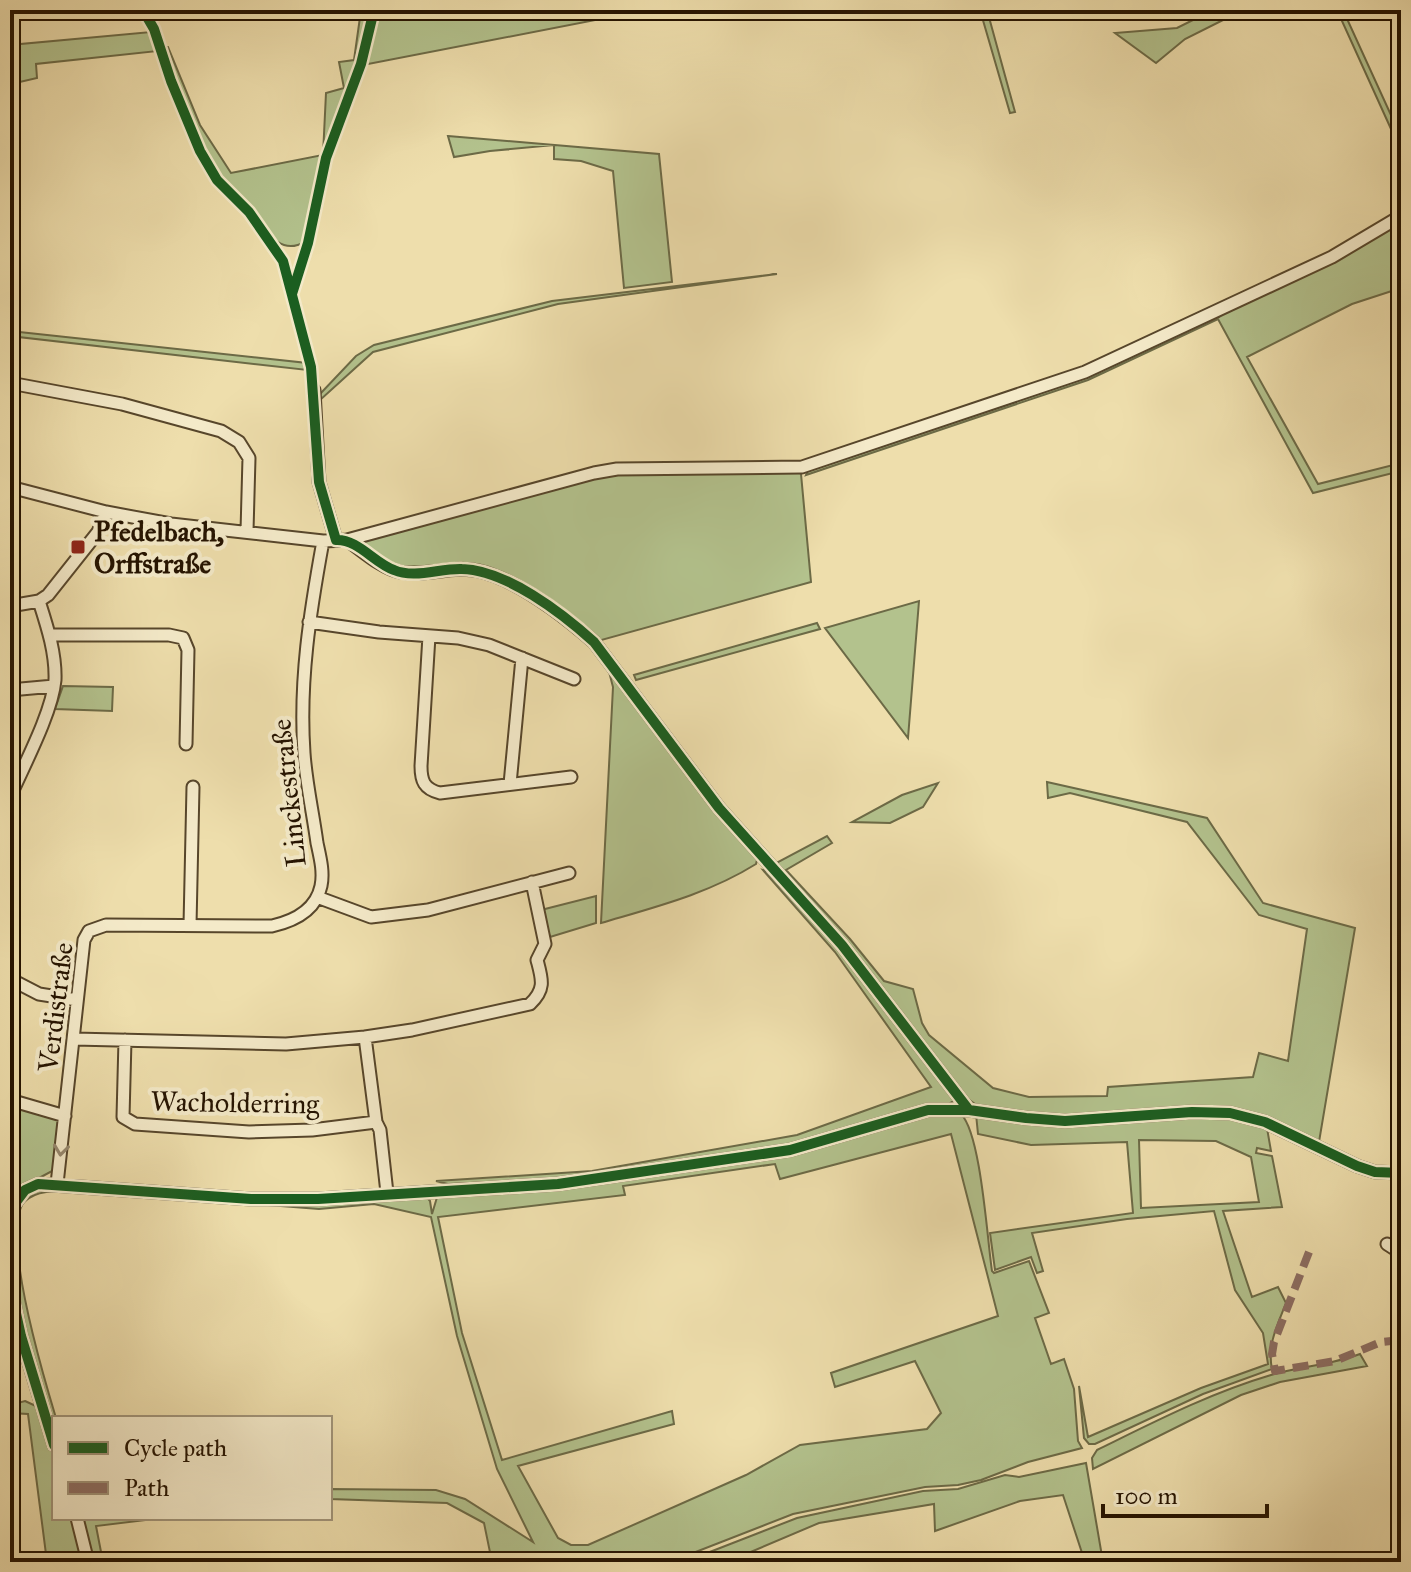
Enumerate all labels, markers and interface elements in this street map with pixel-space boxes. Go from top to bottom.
place label: Pfedelbach, Orffstraße [94,514,224,581]
marker: Pfedelbach, Orffstraße [69,538,87,556]
street label: Linckestraße [263,717,314,869]
street label: Verdistraße [30,940,81,1075]
street label: Wacholderring [150,1084,321,1121]
one-way arrow [52,1144,69,1157]
legend [52,1416,332,1520]
text: Cycle path [124,1433,227,1463]
scale bar [1103,1468,1267,1518]
text: Path [124,1473,169,1503]
text: 100 m [1115,1481,1178,1511]

